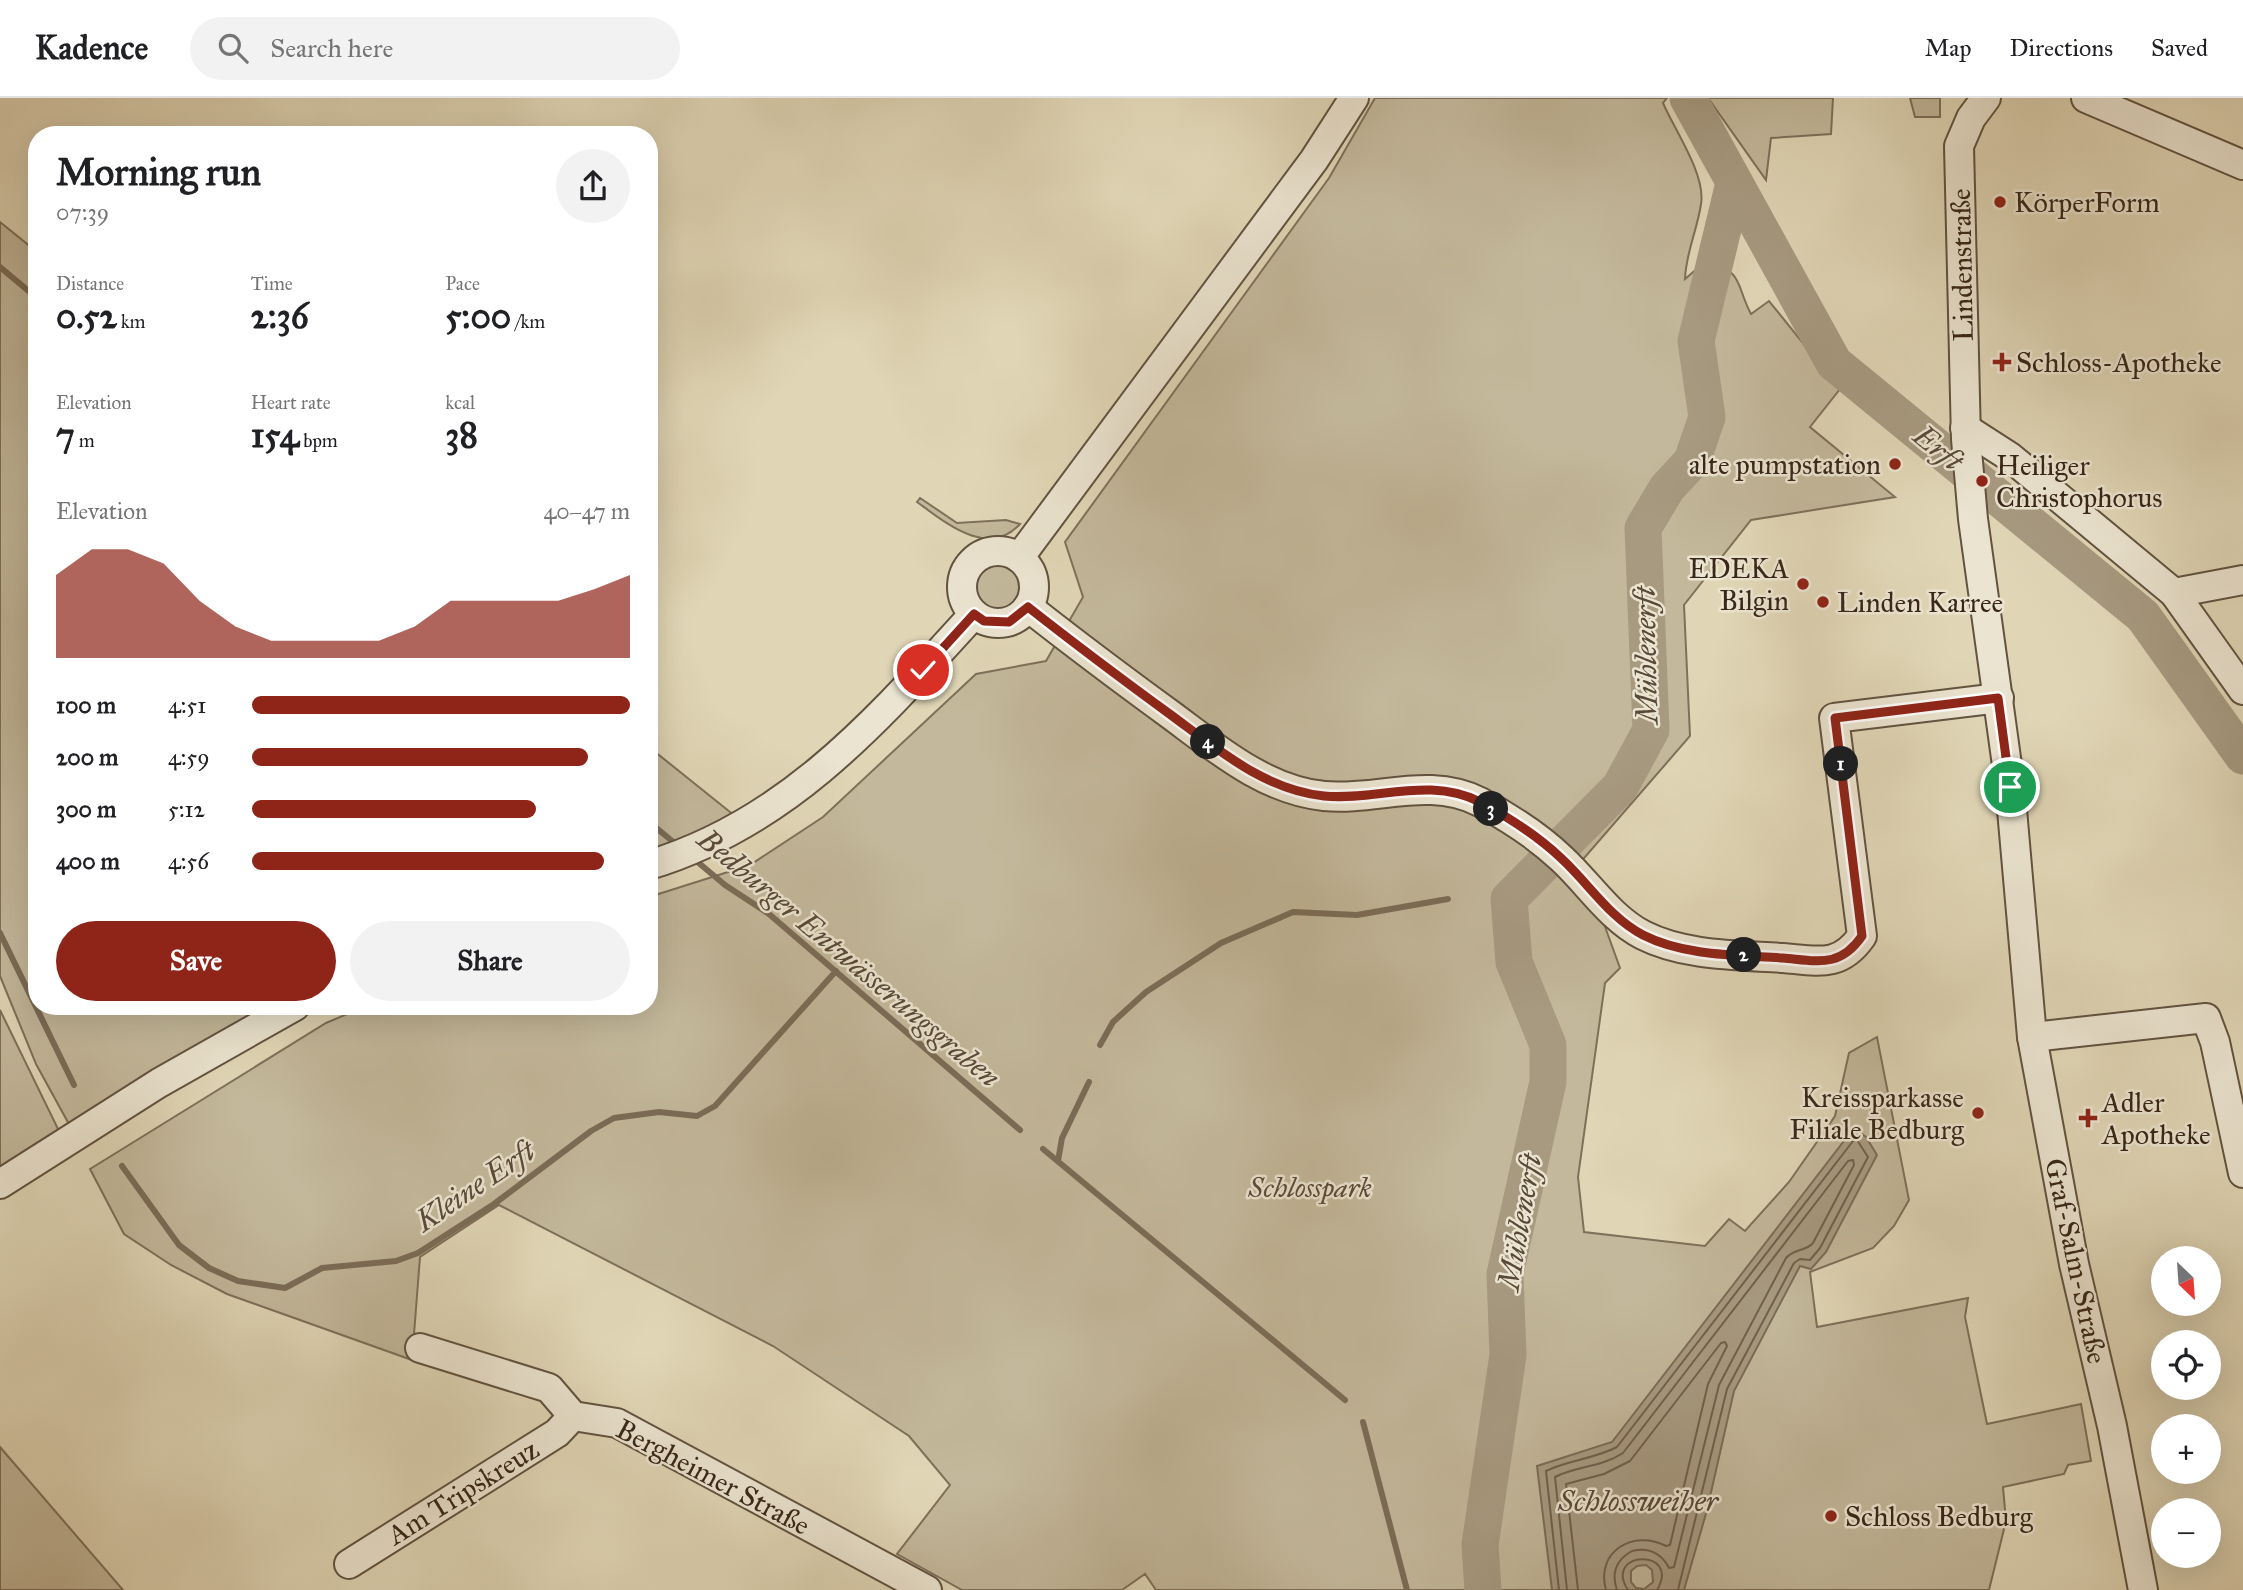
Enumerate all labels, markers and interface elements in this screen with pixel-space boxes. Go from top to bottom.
search box [190,17,680,80]
text: Kadence [35,28,148,68]
icon: search [214,29,252,67]
text: Search here [270,32,393,64]
text: Map [1925,33,1972,63]
text: Directions [2010,33,2113,63]
text: Saved [2151,33,2208,63]
text: Morning run [56,149,261,195]
button: share [556,149,630,223]
place label: KörperForm [2014,185,2160,220]
street label: Lindenstraße [1943,188,1981,342]
marker: KörperForm [1992,194,2008,210]
text: 07:39 [56,198,109,226]
text: Distance [56,272,124,295]
text: Time [251,272,293,295]
text: Pace [445,272,480,295]
text: 0.52 [56,295,117,338]
text: 2:36 [251,295,309,338]
text: 5:00 [445,295,511,338]
text: km [117,310,146,333]
text: /km [511,310,545,333]
place label: Schloss-Apotheke [2016,345,2222,380]
marker: Schloss-Apotheke [1994,354,2010,370]
text: Elevation [56,391,131,414]
text: Heart rate [251,391,331,414]
text: kcal [445,391,475,414]
text: 7 [56,414,75,457]
text: 154 [251,414,299,457]
text: 38 [445,414,478,457]
water label: Erft [1905,417,1971,480]
text: m [75,429,95,452]
text: bpm [299,429,338,452]
place label: alte pumpstation [1689,447,1881,482]
place label: Heiliger Christophorus [1996,448,2163,515]
marker: alte pumpstation [1887,456,1903,472]
marker: Heiliger Christophorus [1974,473,1990,489]
text: Elevation [56,497,147,525]
text: 40–47 m [543,497,630,525]
place label: EDEKA Bilgin [1688,551,1789,618]
marker: EDEKA Bilgin [1795,576,1811,592]
water label: Mühlenerft [1627,585,1665,727]
place label: Linden Karree [1837,585,2003,620]
marker: Linden Karree [1815,594,1831,610]
pin [893,640,953,700]
icon: check [904,651,942,689]
text: 100 m [56,691,116,719]
text: 4:51 [168,691,206,719]
pin: 4 [1190,724,1226,760]
text: 4 [1202,730,1213,753]
text: 200 m [56,743,118,771]
text: 4:59 [168,743,210,771]
pin: 1 [1824,746,1858,782]
text: 1 [1837,752,1844,775]
pin [1980,757,2040,817]
icon: arrive [1991,768,2029,806]
pin: 3 [1474,792,1508,826]
text: 300 m [56,795,116,823]
text: 5:12 [168,795,205,823]
text: 3 [1487,797,1494,820]
water label: Bedburger Entwässerungsgraben [689,820,1008,1095]
text: 400 m [56,847,120,875]
text: 4:56 [168,847,209,875]
button: Save [56,921,336,1001]
button: Share [350,921,630,1001]
pin: 2 [1726,938,1762,972]
text: 2 [1739,943,1748,966]
place label: Kreissparkasse Filiale Bedburg [1790,1080,1965,1147]
place label: Adler Apotheke [2101,1085,2211,1152]
marker: Kreissparkasse Filiale Bedburg [1970,1105,1986,1121]
marker: Adler Apotheke [2080,1110,2096,1126]
water label: Kleine Erft [407,1132,543,1240]
water label: Mühlenerft [1490,1150,1550,1295]
street label: Graf-Salm-Straße [2037,1155,2115,1367]
park label: Schlosspark [1247,1170,1372,1205]
north arrow [2151,1246,2221,1316]
map controls [2151,1246,2221,1568]
button: locate [2151,1330,2221,1400]
street label: Bergheimer Straße [610,1411,816,1543]
button: + [2151,1414,2221,1484]
street label: Am Tripskreuz [380,1432,545,1553]
water label: Schlossweiher [1557,1483,1720,1519]
button: − [2151,1498,2221,1568]
place label: Schloss Bedburg [1845,1499,2034,1534]
marker: Schloss Bedburg [1823,1508,1839,1524]

